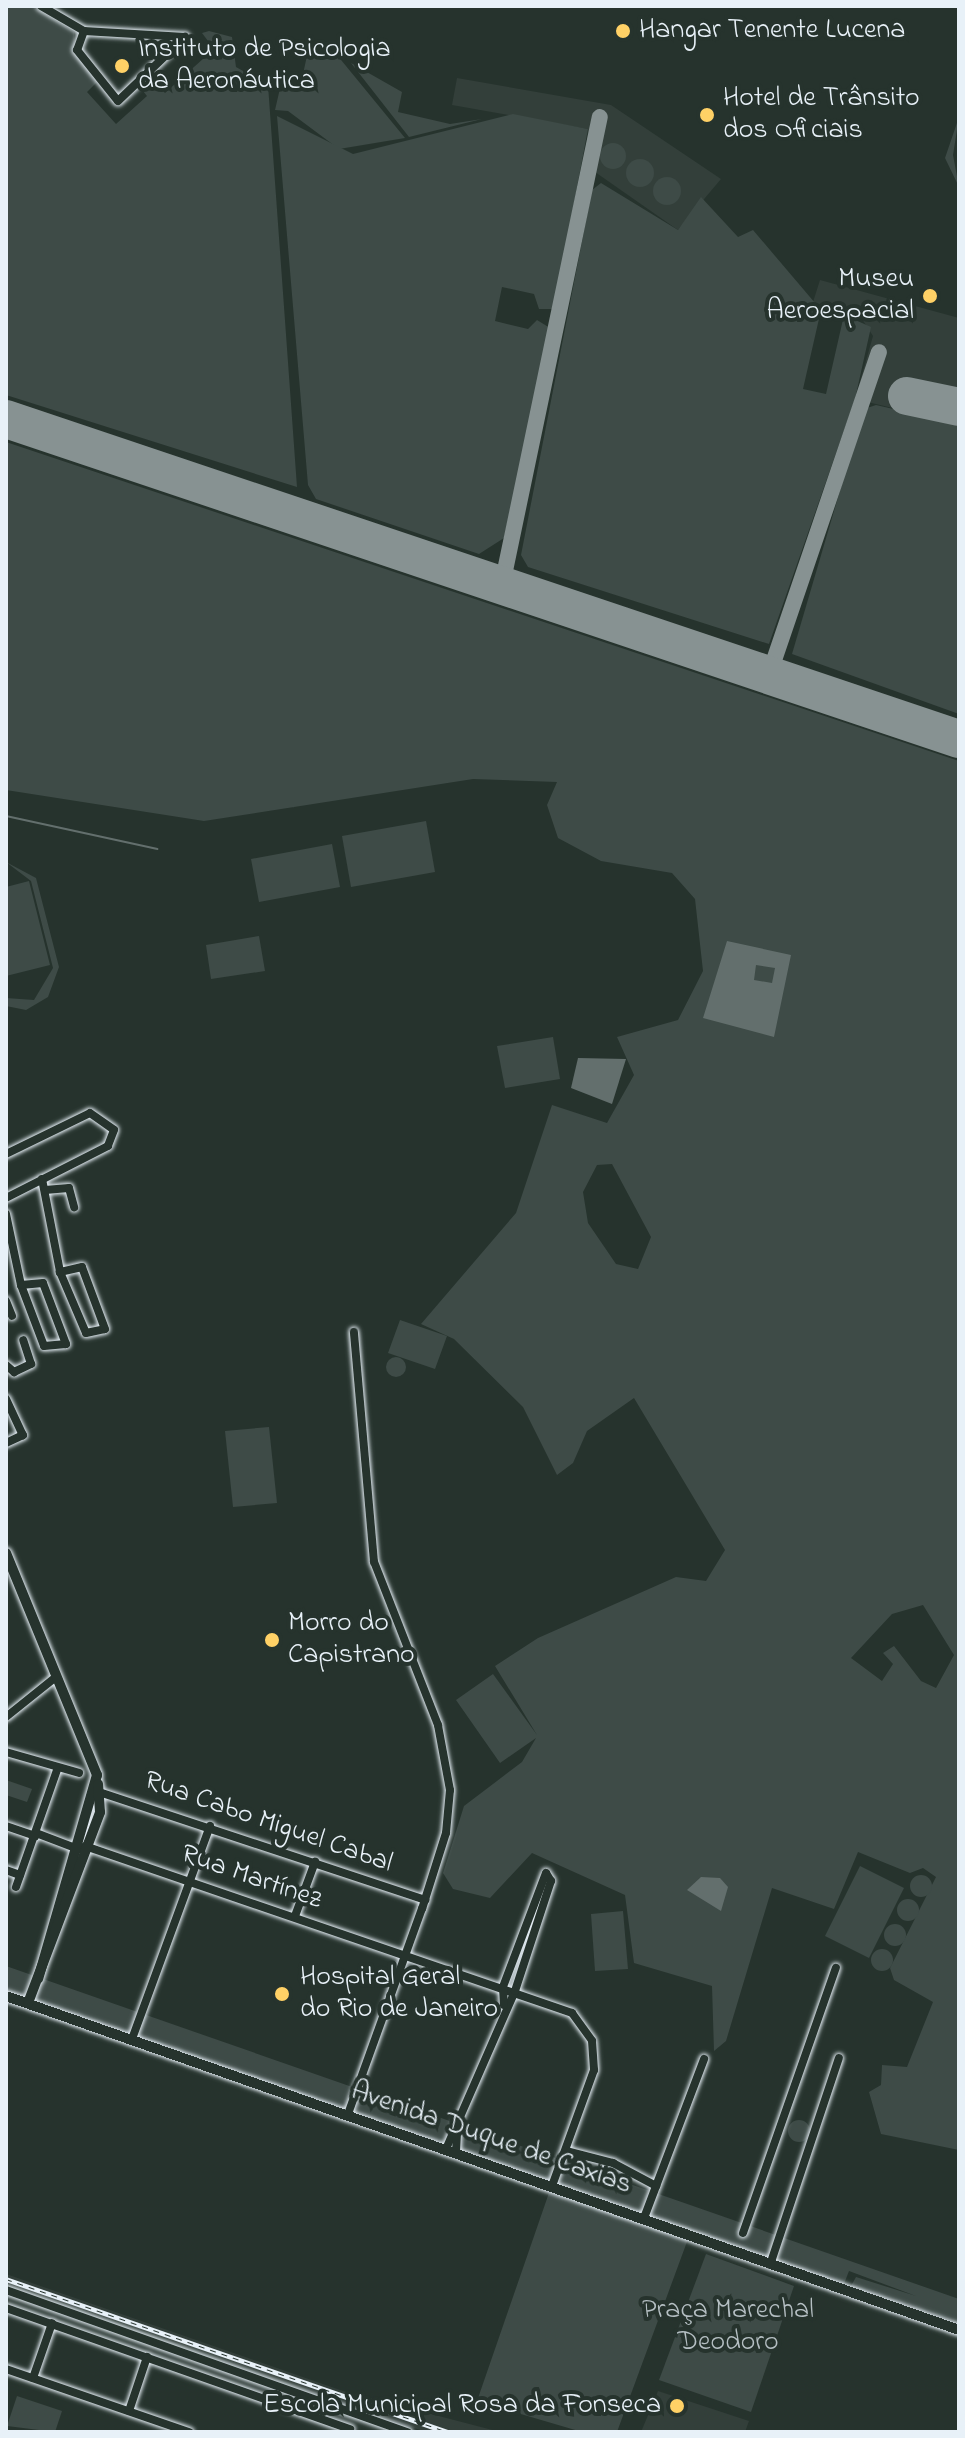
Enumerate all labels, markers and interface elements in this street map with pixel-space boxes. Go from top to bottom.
place label: Hangar Tenente Lucena [639,14,905,48]
marker: Hangar Tenente Lucena [614,22,632,40]
place label: Instituto de Psicologia da Aeronáutica [138,33,391,99]
marker: Instituto de Psicologia da Aeronáutica [113,57,131,75]
place label: Hotel de Trânsito dos Oficiais [723,82,920,148]
marker: Hotel de Trânsito dos Oficiais [698,106,716,124]
place label: Museu Aeroespacial [767,263,914,329]
marker: Museu Aeroespacial [921,287,939,305]
place label: Morro do Capistrano [288,1607,415,1673]
marker: Morro do Capistrano [263,1631,281,1649]
street label: Rua Cabo Miguel Cabal [139,1765,397,1881]
street label: Rua Martínez [176,1838,326,1918]
place label: Hospital Geral do Rio de Janeiro [300,1961,498,2027]
marker: Hospital Geral do Rio de Janeiro [271,1983,293,2005]
street label: Avenida Duque de Caxias [346,2075,636,2203]
park label: Praça Marechal Deodoro [642,2294,814,2360]
place label: Escola Municipal Rosa da Fonseca [263,2389,661,2423]
marker: Escola Municipal Rosa da Fonseca [668,2397,686,2415]

